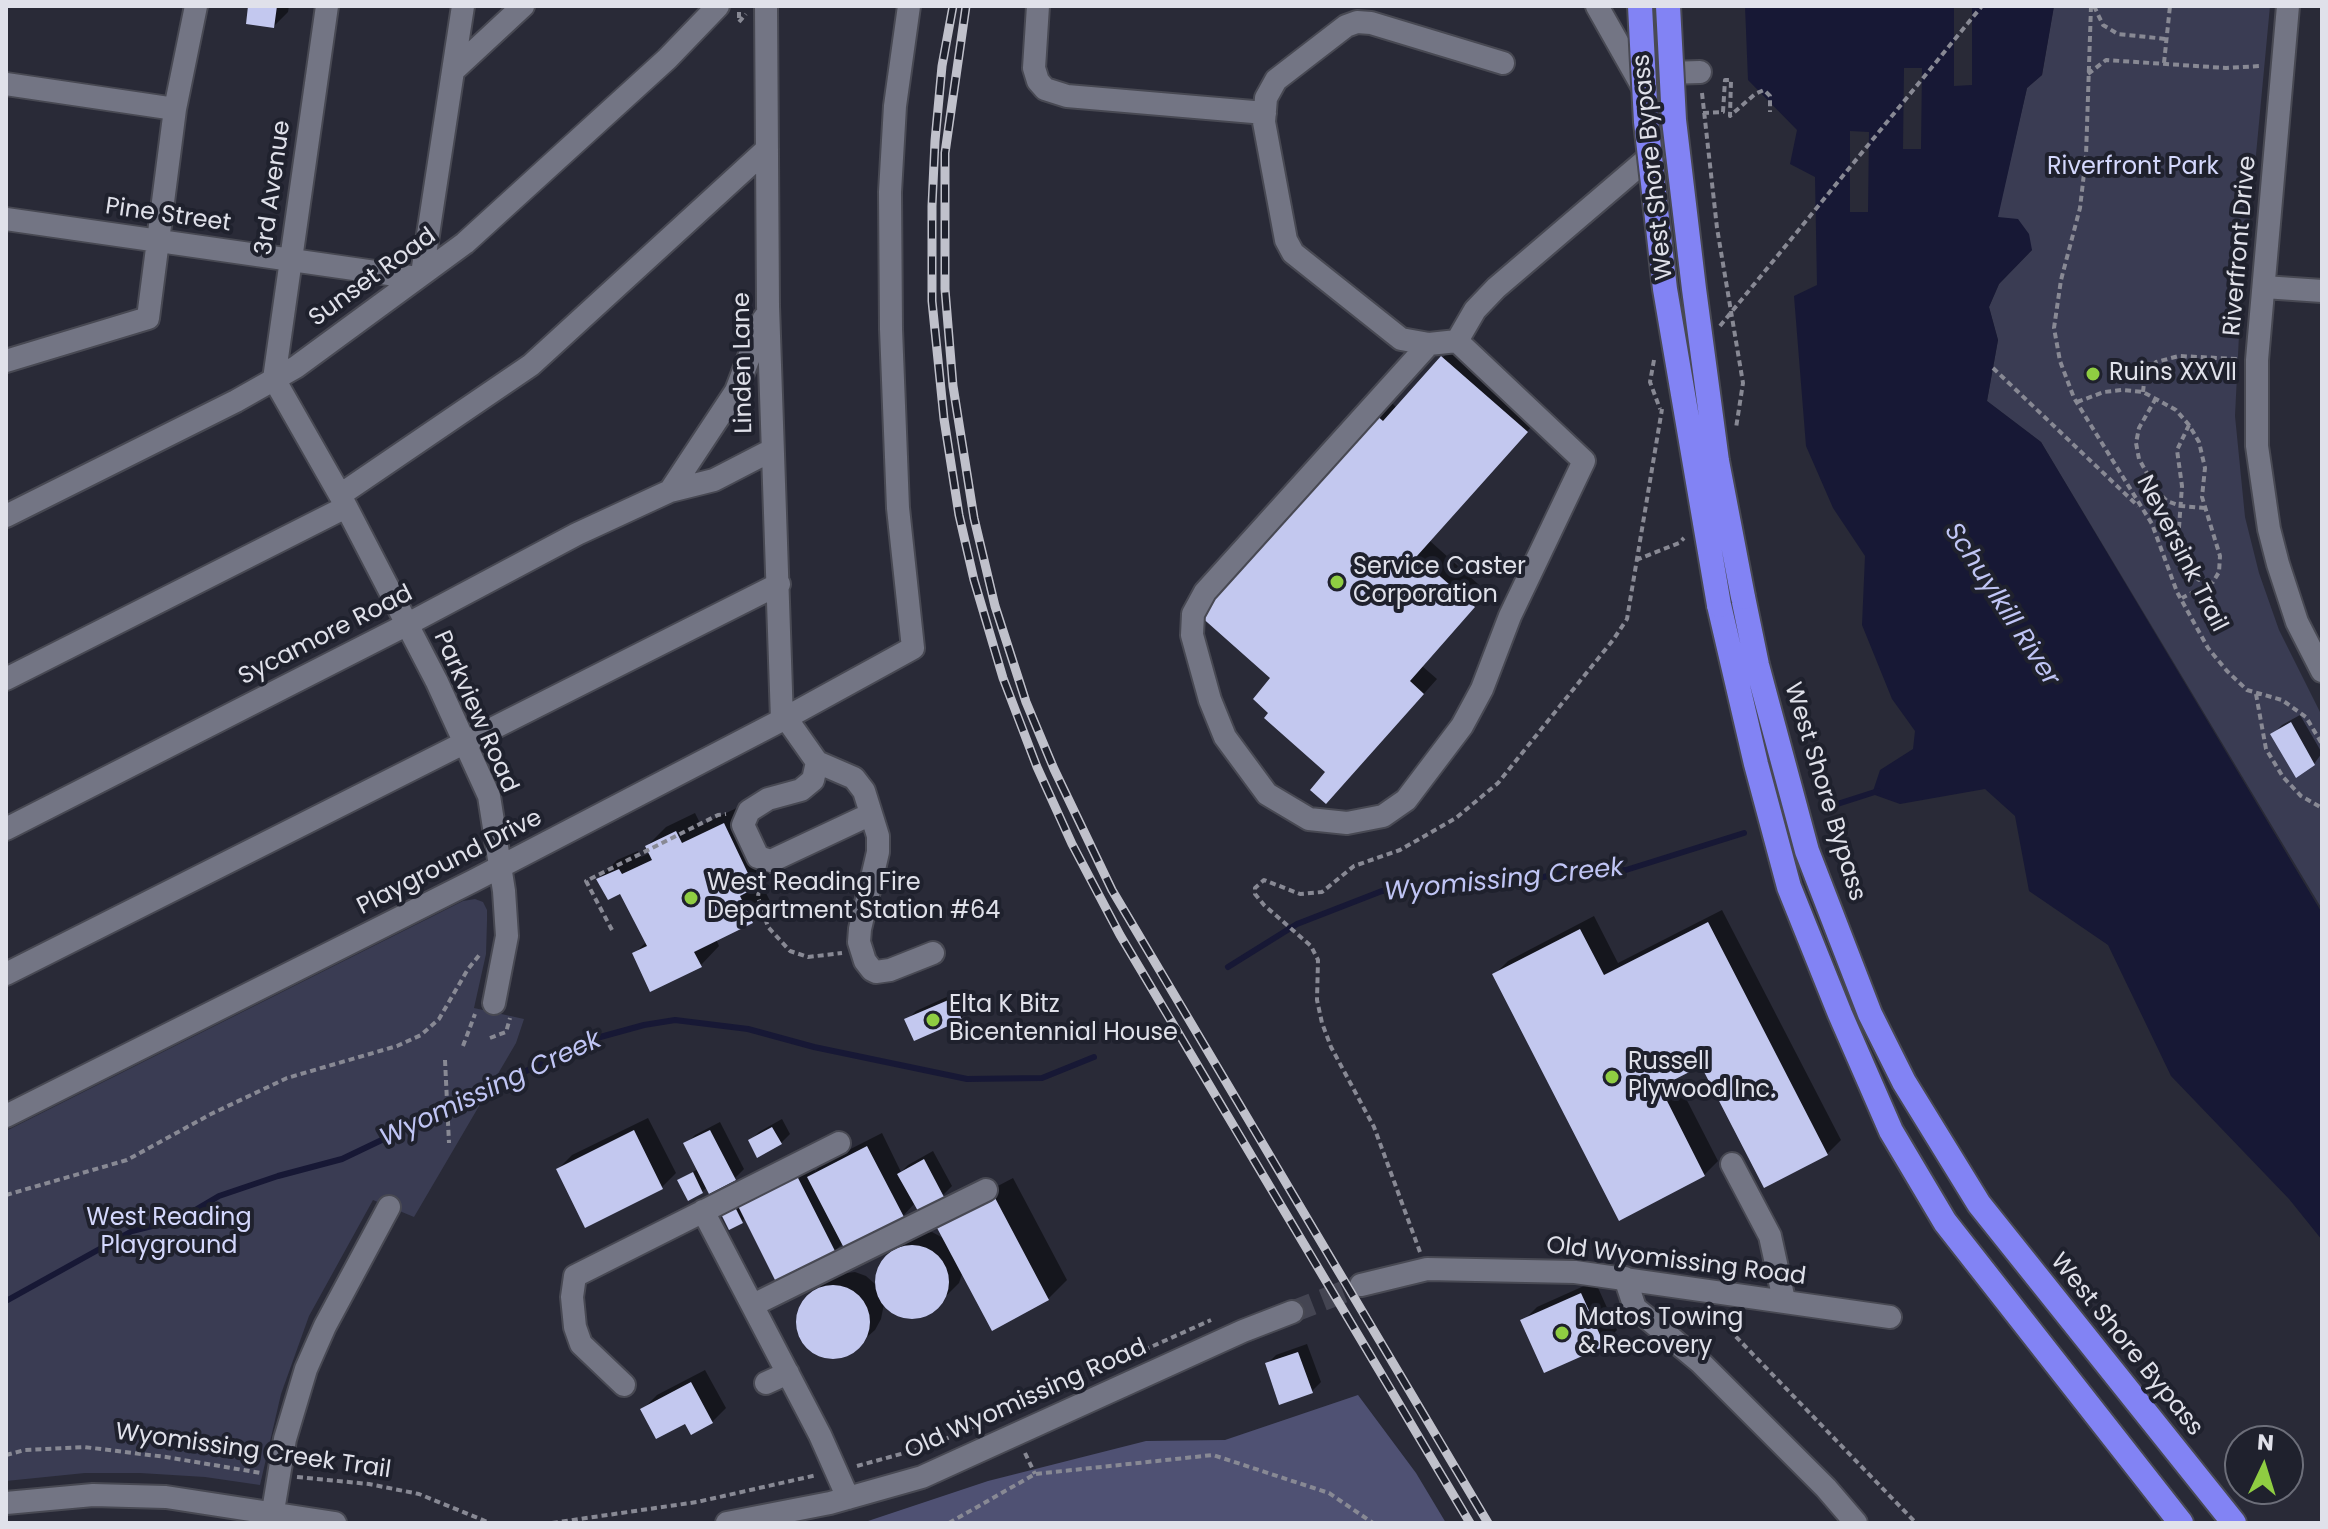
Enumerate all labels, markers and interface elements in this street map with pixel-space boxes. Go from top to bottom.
street label: West Shore Bypass [1628,53,1680,281]
street label: 3rd Avenue [250,119,298,257]
park label: Riverfront Park [2047,154,2219,182]
street label: Riverfront Drive [2219,155,2263,337]
street label: Pine Street [103,193,233,239]
street label: Sunset Road [304,222,442,334]
street label: Linden Lane [728,292,760,434]
place label: Ruins XXVII [2109,360,2237,388]
marker: Ruins XXVII [2084,365,2102,383]
street label: Neversink Trail [2129,471,2233,637]
water label: Schuylkill River [1937,518,2065,692]
place label: Service Caster Corporation [1353,554,1526,610]
marker: Service Caster Corporation [1328,573,1346,591]
street label: Sycamore Road [234,580,418,692]
street label: Parkview Road [426,627,524,797]
street label: West Shore Bypass [1777,679,1871,905]
street label: Playground Drive [353,804,547,922]
water label: Wyomissing Creek [1383,853,1625,909]
place label: West Reading Fire Department Station #64 [707,870,1000,926]
marker: West Reading Fire Department Station #64 [682,889,700,907]
place label: Elta K Bitz Bicentennial House [949,992,1178,1048]
marker: Elta K Bitz Bicentennial House [924,1011,942,1029]
water label: Wyomissing Creek [375,1025,607,1155]
place label: Russell Plywood Inc. [1628,1049,1775,1105]
marker: Russell Plywood Inc. [1603,1068,1621,1086]
park label: West Reading Playground [86,1205,252,1261]
street label: Old Wyomissing Road [1544,1232,1808,1292]
street label: West Shore Bypass [2043,1248,2209,1442]
place label: Matos Towing & Recovery [1578,1305,1743,1361]
marker: Matos Towing & Recovery [1553,1324,1571,1342]
street label: Old Wyomissing Road [901,1334,1151,1466]
street label: Wyomissing Creek Trail [113,1418,393,1486]
north arrow [2224,1425,2304,1505]
text: N [2256,1427,2275,1459]

